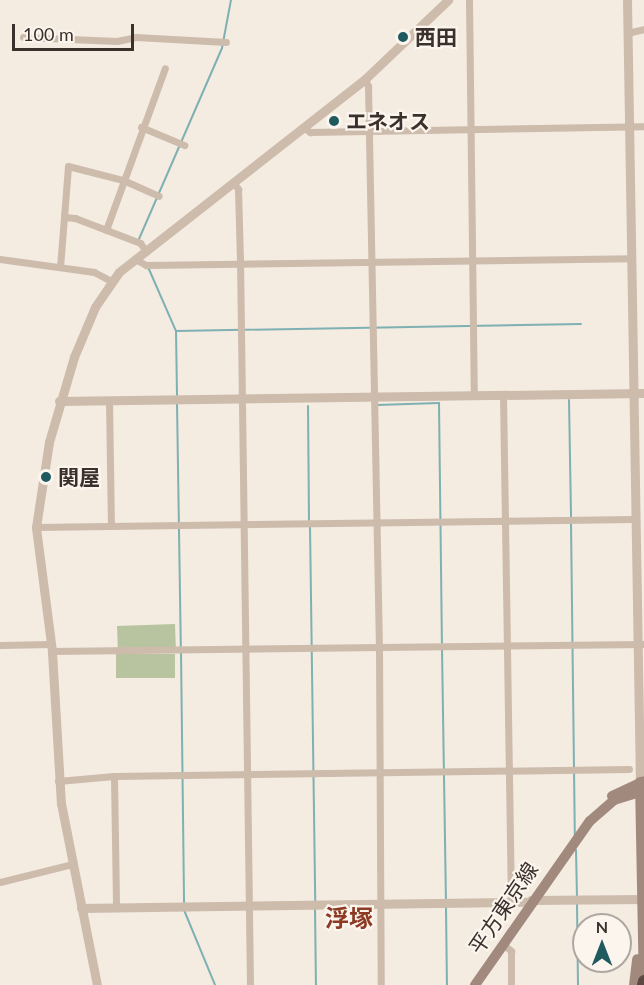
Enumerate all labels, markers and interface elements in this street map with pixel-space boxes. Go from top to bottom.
scale bar [15,12,136,50]
text: 100 m [23,23,74,45]
place label: 西田 [415,24,457,50]
marker: 西田 [396,30,410,44]
place label: エネオス [346,108,430,134]
marker: エネオス [327,114,341,128]
place label: 関屋 [58,464,100,490]
marker: 関屋 [39,470,53,484]
street label: 平方東京線 [463,857,543,959]
district label: 浮塚 [325,904,373,932]
north arrow [572,913,632,973]
text: N [596,917,608,936]

